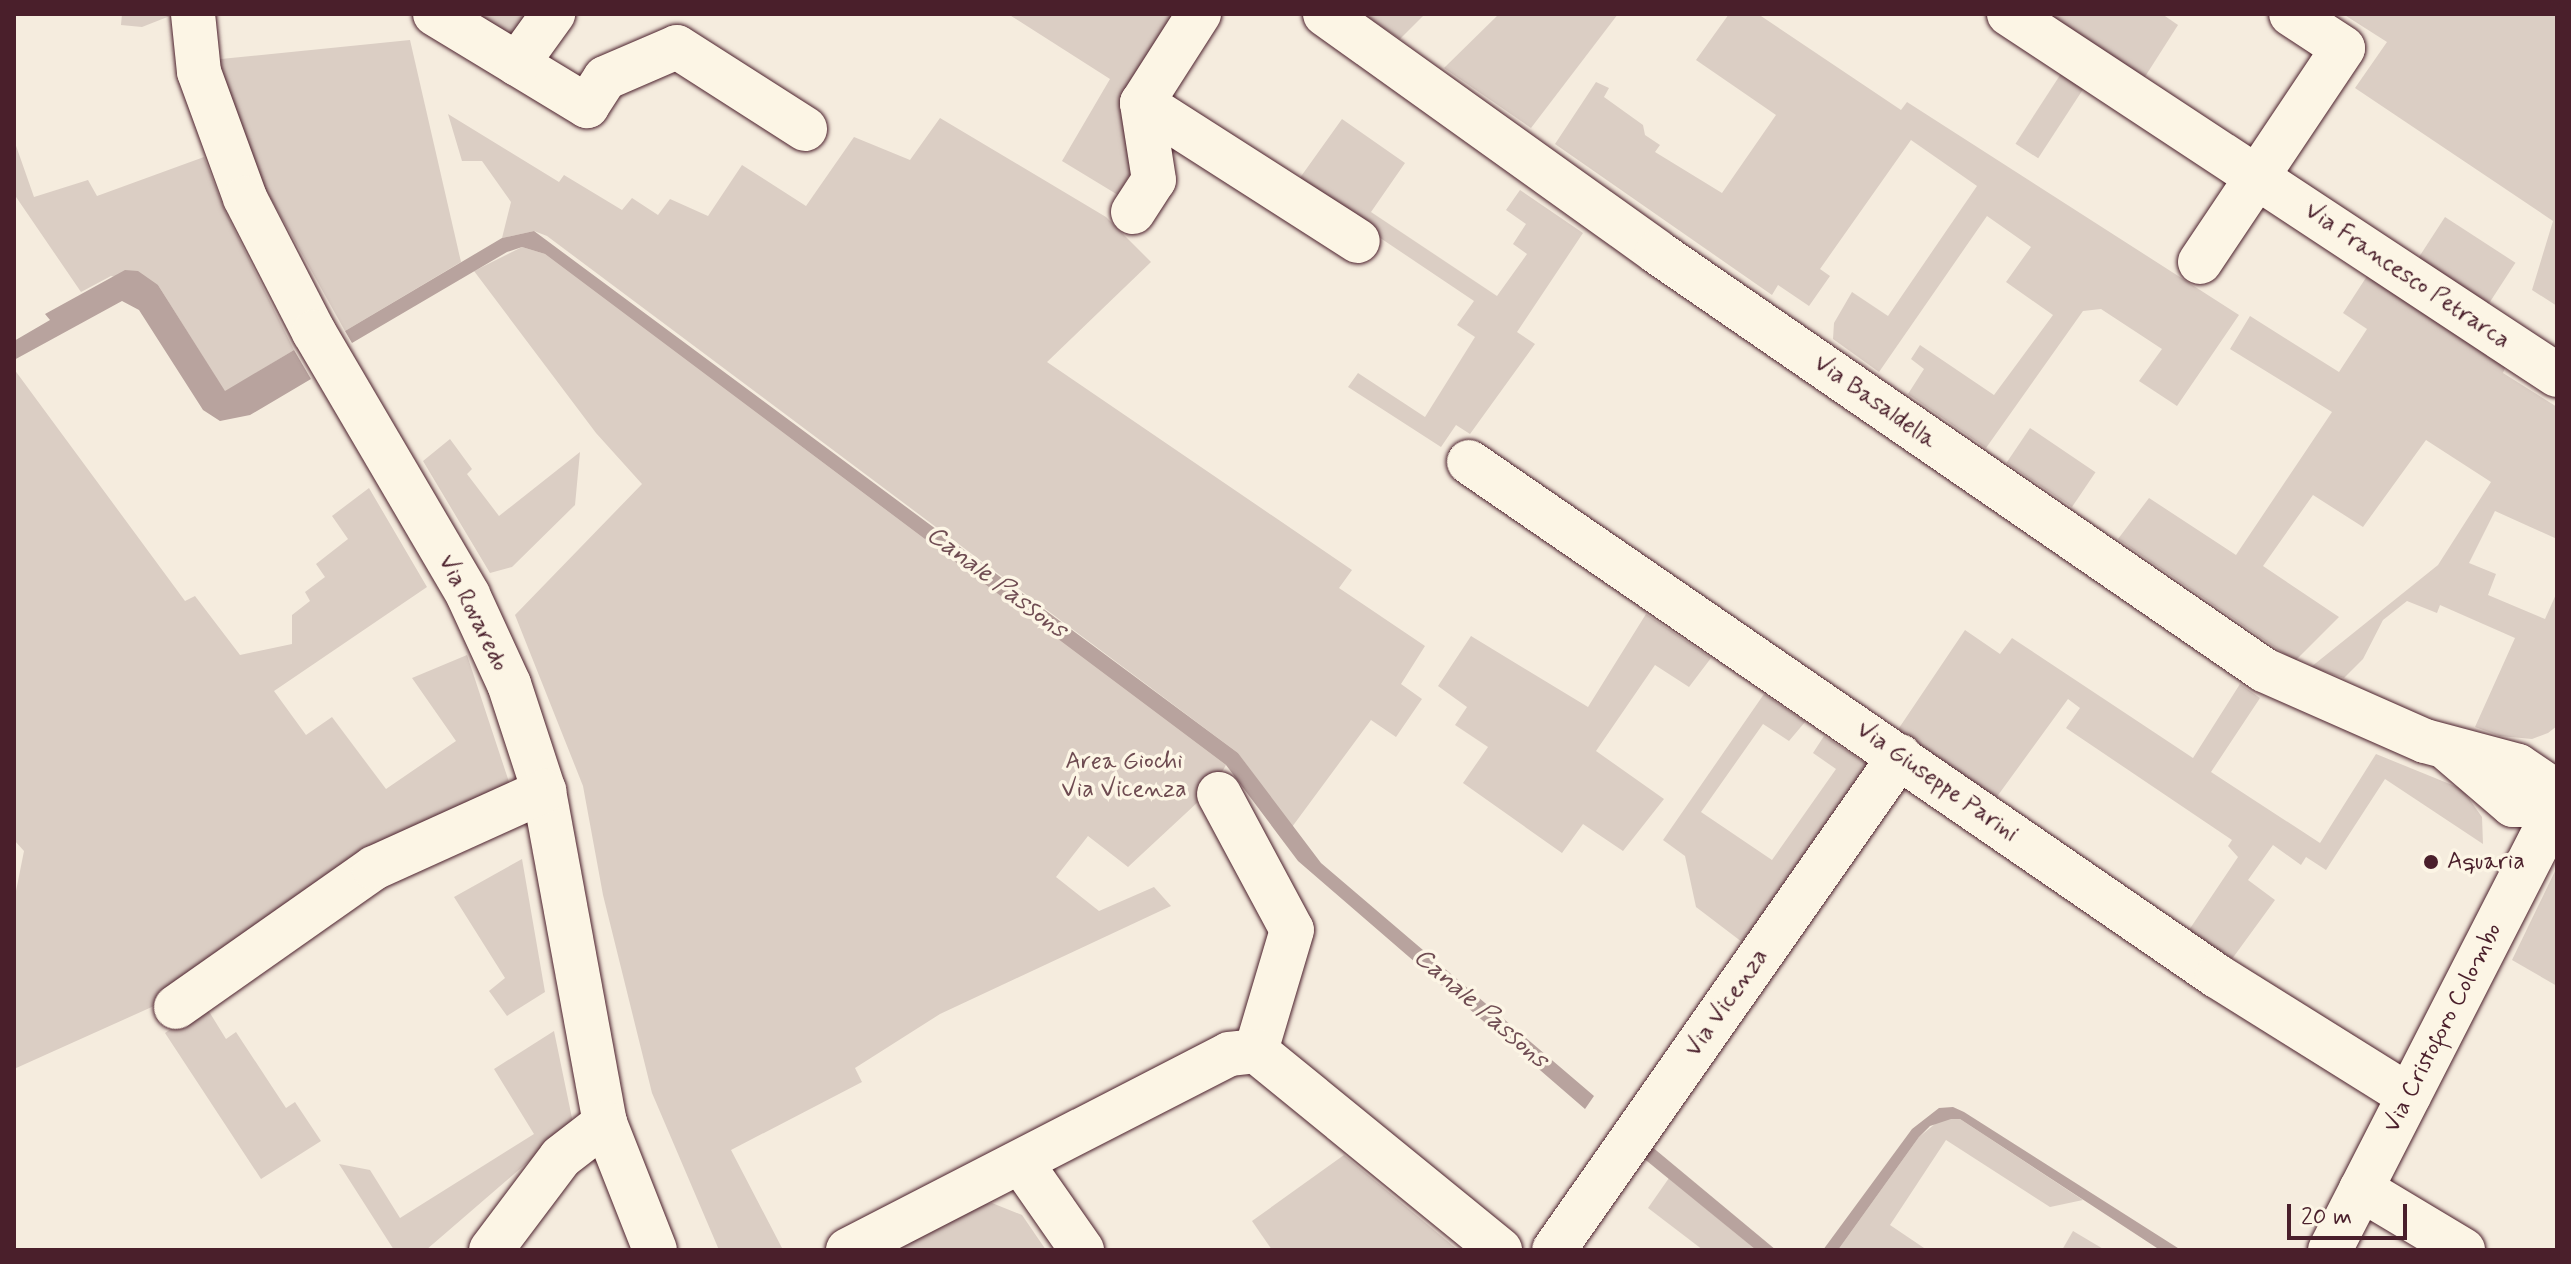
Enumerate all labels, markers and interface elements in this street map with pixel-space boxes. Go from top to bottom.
street label: Via Francesco Petrarca [2300,197,2514,355]
street label: Via Basaldella [1810,350,1940,454]
water label: Canale Passons [919,520,1073,646]
street label: Via Rovaredo [431,550,515,676]
street label: Via Giuseppe Parini [1849,714,2025,850]
park label: Area Giochi Via Vicenza [1060,748,1188,804]
place label: Aquaria [2447,848,2525,876]
marker: Aquaria [2422,853,2440,871]
street label: Via Cristoforo Colombo [2378,918,2508,1138]
water label: Canale Passons [1406,942,1554,1076]
street label: Via Vicenza [1679,943,1775,1063]
scale bar [2291,1188,2411,1238]
text: 20 m [2301,1202,2352,1233]

